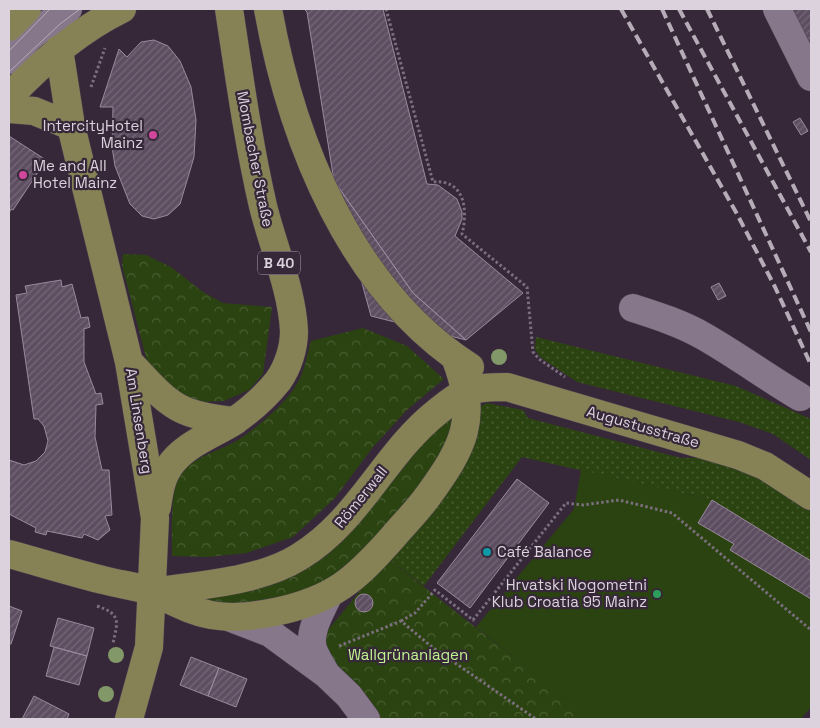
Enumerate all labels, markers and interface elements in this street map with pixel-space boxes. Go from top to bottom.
street label: Mombacher Straße [233,89,278,229]
place label: IntercityHotel Mainz [43,116,143,152]
marker: IntercityHotel Mainz [147,129,159,141]
place label: Me and All Hotel Mainz [33,156,117,192]
marker: Me and All Hotel Mainz [17,169,29,181]
road number: B 40 [258,252,300,274]
street label: Am Linsenberg [122,367,157,475]
street label: Augustusstraße [585,401,702,452]
street label: Römerwall [330,462,391,531]
place label: Café Balance [497,542,592,561]
marker: Café Balance [481,546,493,558]
place label: Hrvatski Nogometni Klub Croatia 95 Mainz [492,575,647,611]
marker: Hrvatski Nogometni Klub Croatia 95 Mainz [651,588,663,600]
park label: Wallgrünanlagen [348,645,468,664]

